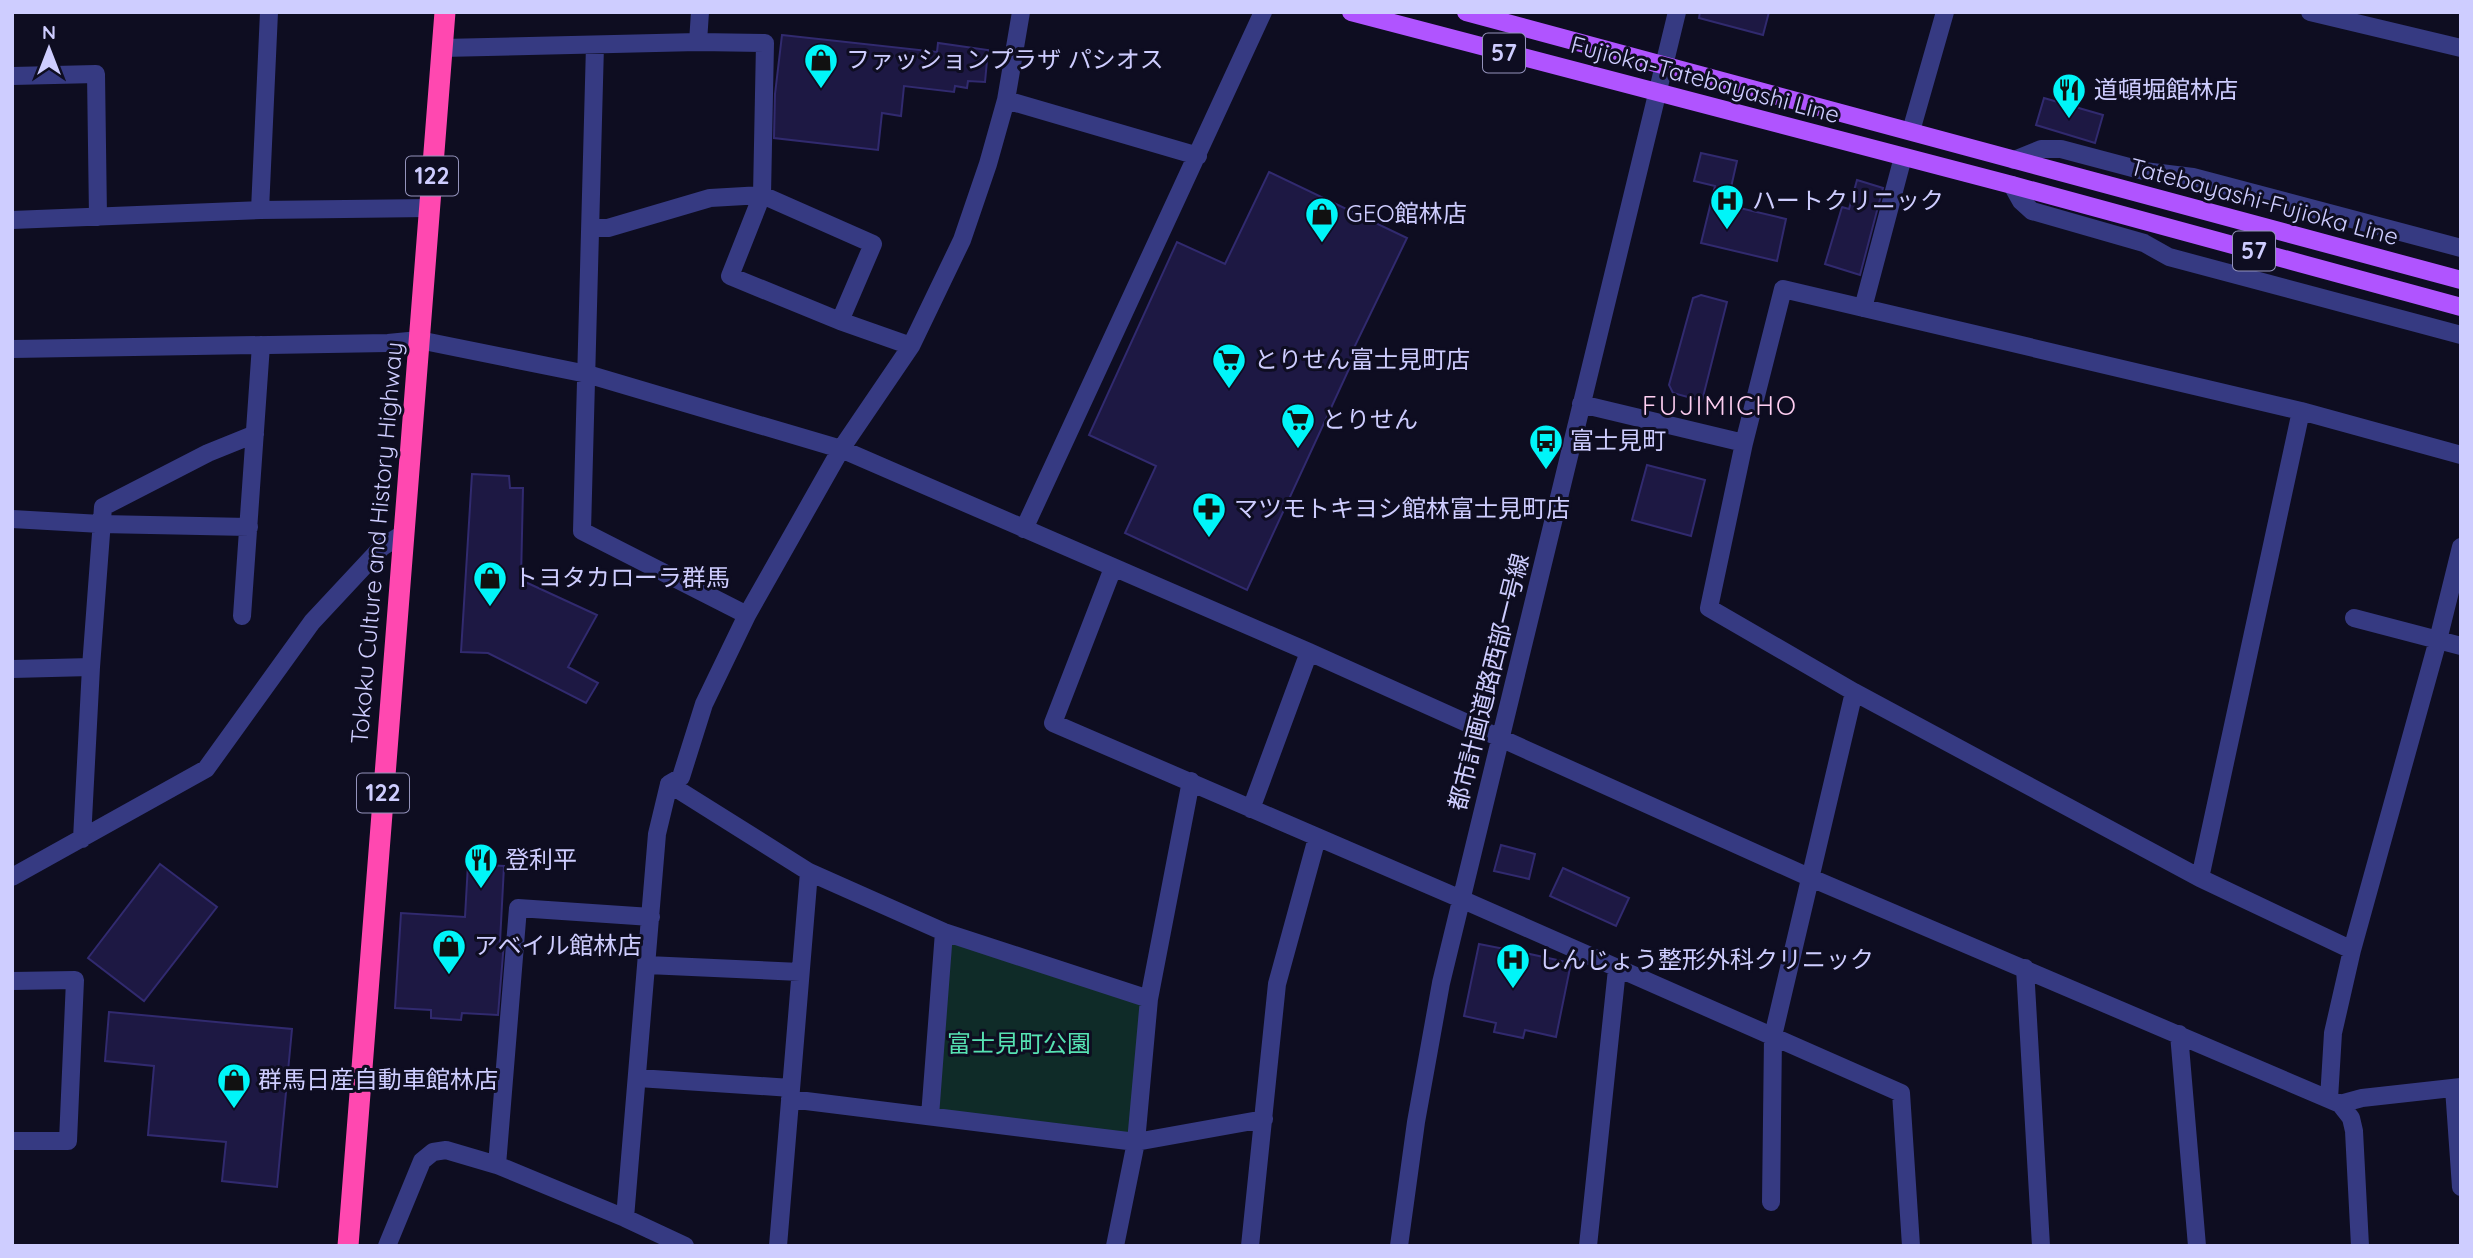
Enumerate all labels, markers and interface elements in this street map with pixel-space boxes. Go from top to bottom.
north arrow [14,14,84,84]
text: N [42,20,56,44]
street label: Fujioka-Tatebayashi Line [1568,29,1843,129]
road number: 57 [1483,34,1525,72]
shop icon: ファッションプラザ パシオス [802,41,840,90]
place label: ファッションプラザ パシオス [846,44,1164,74]
restaurant icon: 道頓堀館林店 [2050,71,2088,120]
place label: 道頓堀館林店 [2094,74,2238,104]
street label: Tatebayashi-Fujioka Line [2127,151,2402,251]
road number: 122 [406,156,458,196]
hospital icon: ハートクリニック [1708,182,1746,231]
place label: ハートクリニック [1752,185,1944,215]
shop icon: GEO館林店 [1303,195,1341,244]
place label: GEO館林店 [1346,198,1467,228]
road number: 57 [2233,232,2275,270]
street label: Tokoku Culture and History Highway [343,341,409,745]
supermarket icon: とりせん富士見町店 [1210,341,1248,390]
place label: とりせん富士見町店 [1254,344,1470,374]
district label: FUJIMICHO [1642,389,1798,422]
supermarket icon: とりせん [1279,401,1317,450]
place label: とりせん [1322,404,1418,434]
bus stop icon: 富士見町 [1527,422,1565,471]
place label: 富士見町 [1570,425,1666,455]
pharmacy icon: マツモトキヨシ館林富士見町店 [1190,490,1228,539]
place label: マツモトキヨシ館林富士見町店 [1234,493,1570,523]
street label: 都市計画道路西部一号線 [1442,550,1535,813]
shop icon: トヨタカローラ群馬 [471,559,509,608]
place label: トヨタカローラ群馬 [514,562,730,592]
road number: 122 [357,774,409,813]
restaurant icon: 登利平 [462,841,500,890]
place label: 登利平 [505,844,577,874]
shop icon: アベイル館林店 [430,927,468,976]
place label: アベイル館林店 [474,930,642,960]
hospital icon: しんじょう整形外科クリニック [1494,941,1532,990]
place label: しんじょう整形外科クリニック [1538,944,1874,974]
park label: 富士見町公園 [947,1028,1091,1058]
shop icon: 群馬日産自動車館林店 [215,1061,253,1110]
place label: 群馬日産自動車館林店 [258,1064,498,1094]

